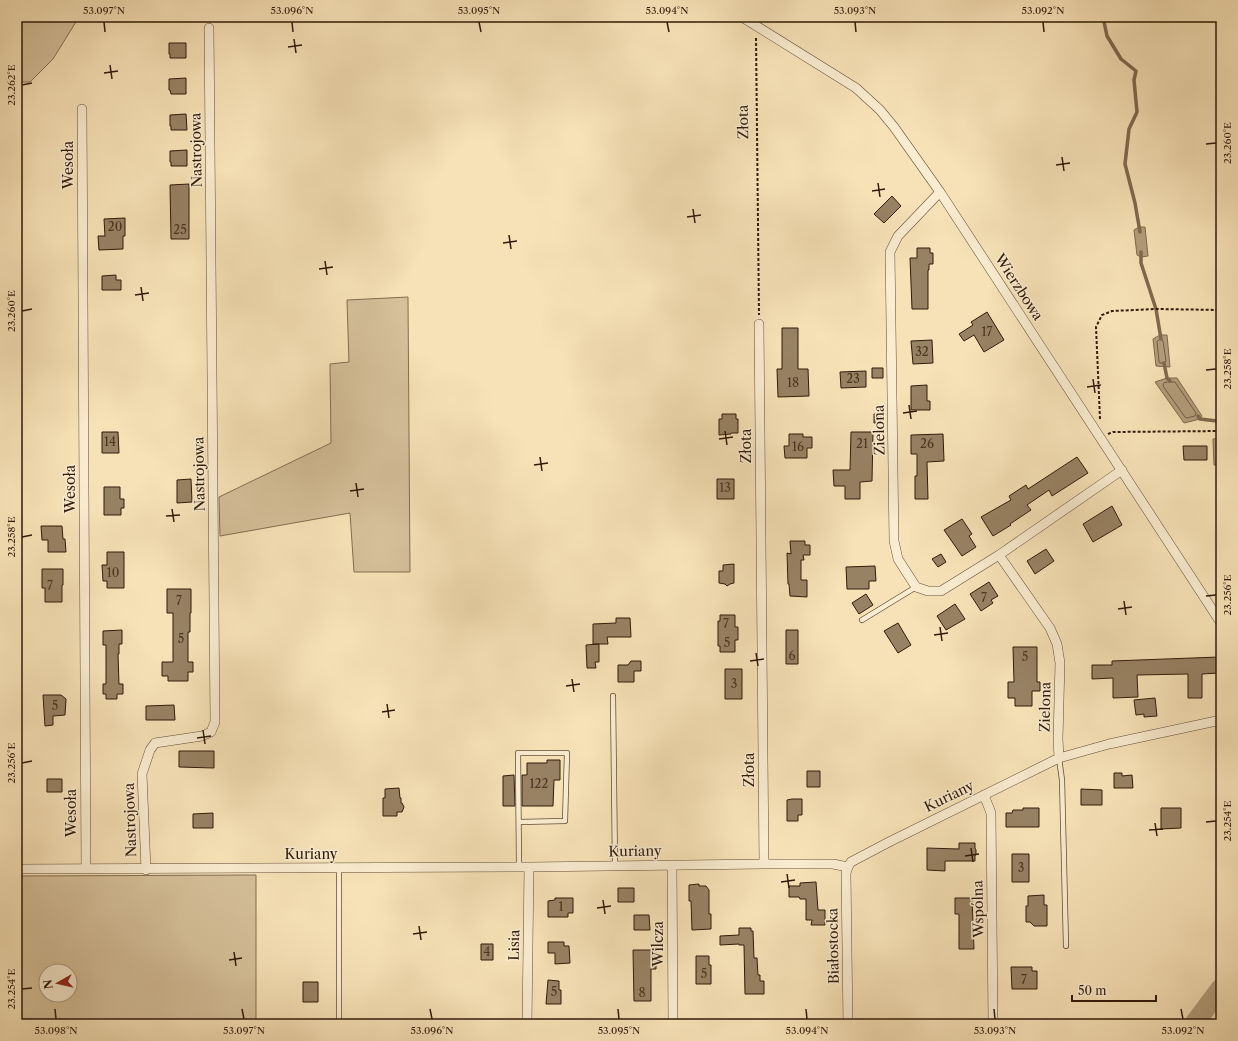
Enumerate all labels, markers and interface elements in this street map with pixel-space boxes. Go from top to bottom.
text: 53.097°N [83,4,125,17]
text: 53.096°N [271,4,313,17]
text: 53.095°N [458,4,500,17]
text: 53.094°N [646,4,688,17]
text: 53.093°N [834,4,876,17]
text: 53.092°N [1022,4,1064,17]
text: 23.262°E [5,64,18,106]
street label: Złota [734,104,752,139]
street label: Nastrojowa [186,112,206,187]
text: 23.260°E [1221,122,1234,164]
street label: Wesoła [59,140,77,190]
house number: 20 [108,219,122,234]
house number: 25 [173,222,187,237]
street label: Wierzbowa [990,249,1048,324]
text: 23.260°E [5,290,18,332]
house number: 17 [982,324,993,339]
house number: 32 [915,344,929,359]
text: 23.258°E [1221,348,1234,390]
house number: 23 [846,371,860,386]
house number: 18 [787,375,799,390]
street label: Zielona [870,404,888,455]
street label: Złota [737,428,755,463]
house number: 14 [104,434,116,449]
street label: Nastrojowa [189,436,209,511]
house number: 21 [856,436,868,451]
house number: 26 [920,436,934,451]
house number: 16 [792,439,804,454]
street label: Wesoła [61,464,79,514]
house number: 13 [719,480,731,495]
text: 23.258°E [5,516,18,558]
house number: 10 [107,565,119,580]
text: 23.256°E [1221,574,1234,615]
house number: 7 [47,578,53,593]
house number: 7 [981,590,987,605]
house number: 7 [176,593,182,608]
house number: 7 [723,616,729,631]
house number: 5 [178,631,184,646]
house number: 5 [724,635,730,650]
house number: 6 [788,648,796,663]
house number: 5 [1022,649,1028,664]
house number: 3 [731,676,737,691]
street label: Zielona [1036,681,1054,732]
house number: 5 [52,698,58,713]
text: 23.256°E [5,742,18,783]
street label: Złota [740,752,758,787]
house number: 122 [530,776,549,791]
street label: Kuriany [921,776,977,816]
street label: Nastrojowa [120,782,140,858]
street label: Wesoła [62,788,80,838]
text: 23.254°E [1221,800,1234,841]
street label: Kuriany [608,842,662,860]
street label: Kuriany [284,845,338,863]
house number: 3 [1018,860,1024,875]
street label: Wspólna [968,879,988,939]
house number: 1 [558,899,564,914]
street label: Białostocka [823,907,843,984]
street label: Wilcza [649,921,667,968]
street label: Lisia [505,929,523,961]
house number: 4 [484,944,491,959]
north arrow [38,963,78,1003]
house number: 5 [701,966,707,981]
text: 23.254°E [5,968,18,1009]
house number: 7 [1021,972,1027,987]
scale bar [1072,977,1156,1003]
text: N [40,978,56,990]
text: 50 m [1078,983,1107,998]
house number: 5 [551,984,557,999]
house number: 8 [638,985,646,1000]
text: 53.098°N [34,1024,78,1037]
text: 53.097°N [223,1024,265,1037]
text: 53.096°N [411,1024,453,1037]
text: 53.095°N [598,1024,640,1037]
text: 53.094°N [786,1024,828,1037]
text: 53.093°N [974,1024,1016,1037]
text: 53.092°N [1162,1024,1204,1037]

